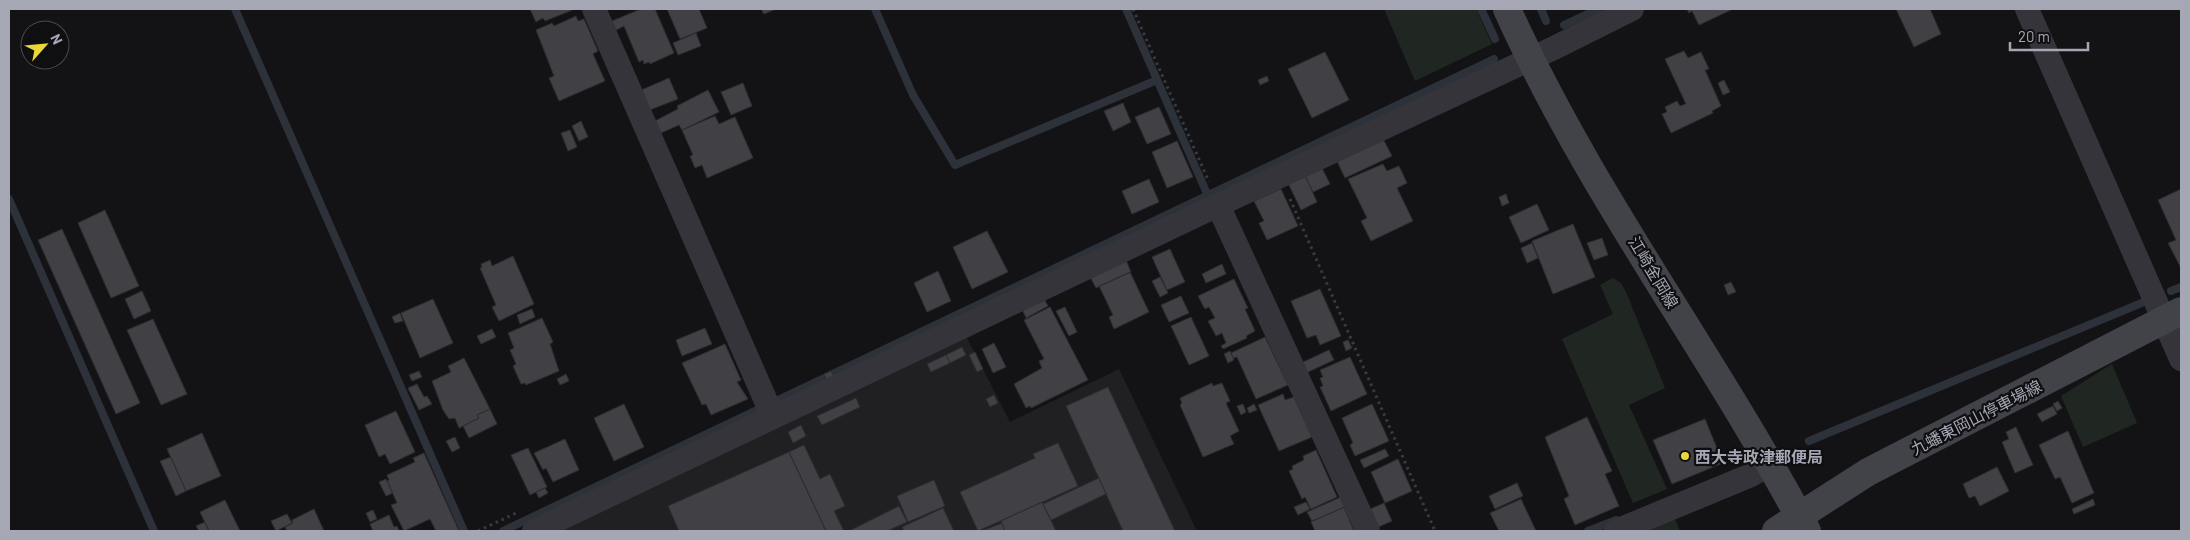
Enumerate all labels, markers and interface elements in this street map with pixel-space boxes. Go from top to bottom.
north arrow [20,20,70,70]
scale bar [2010,20,2088,52]
text: 20 m [2018,27,2050,45]
text: N [47,31,67,47]
street label: 江崎金岡線 [1625,233,1683,311]
street label: 九蟠東岡山停車場線 [1908,376,2044,458]
place label: 西大寺政津郵便局 [1695,447,1823,466]
marker: 西大寺政津郵便局 [1679,450,1691,462]

